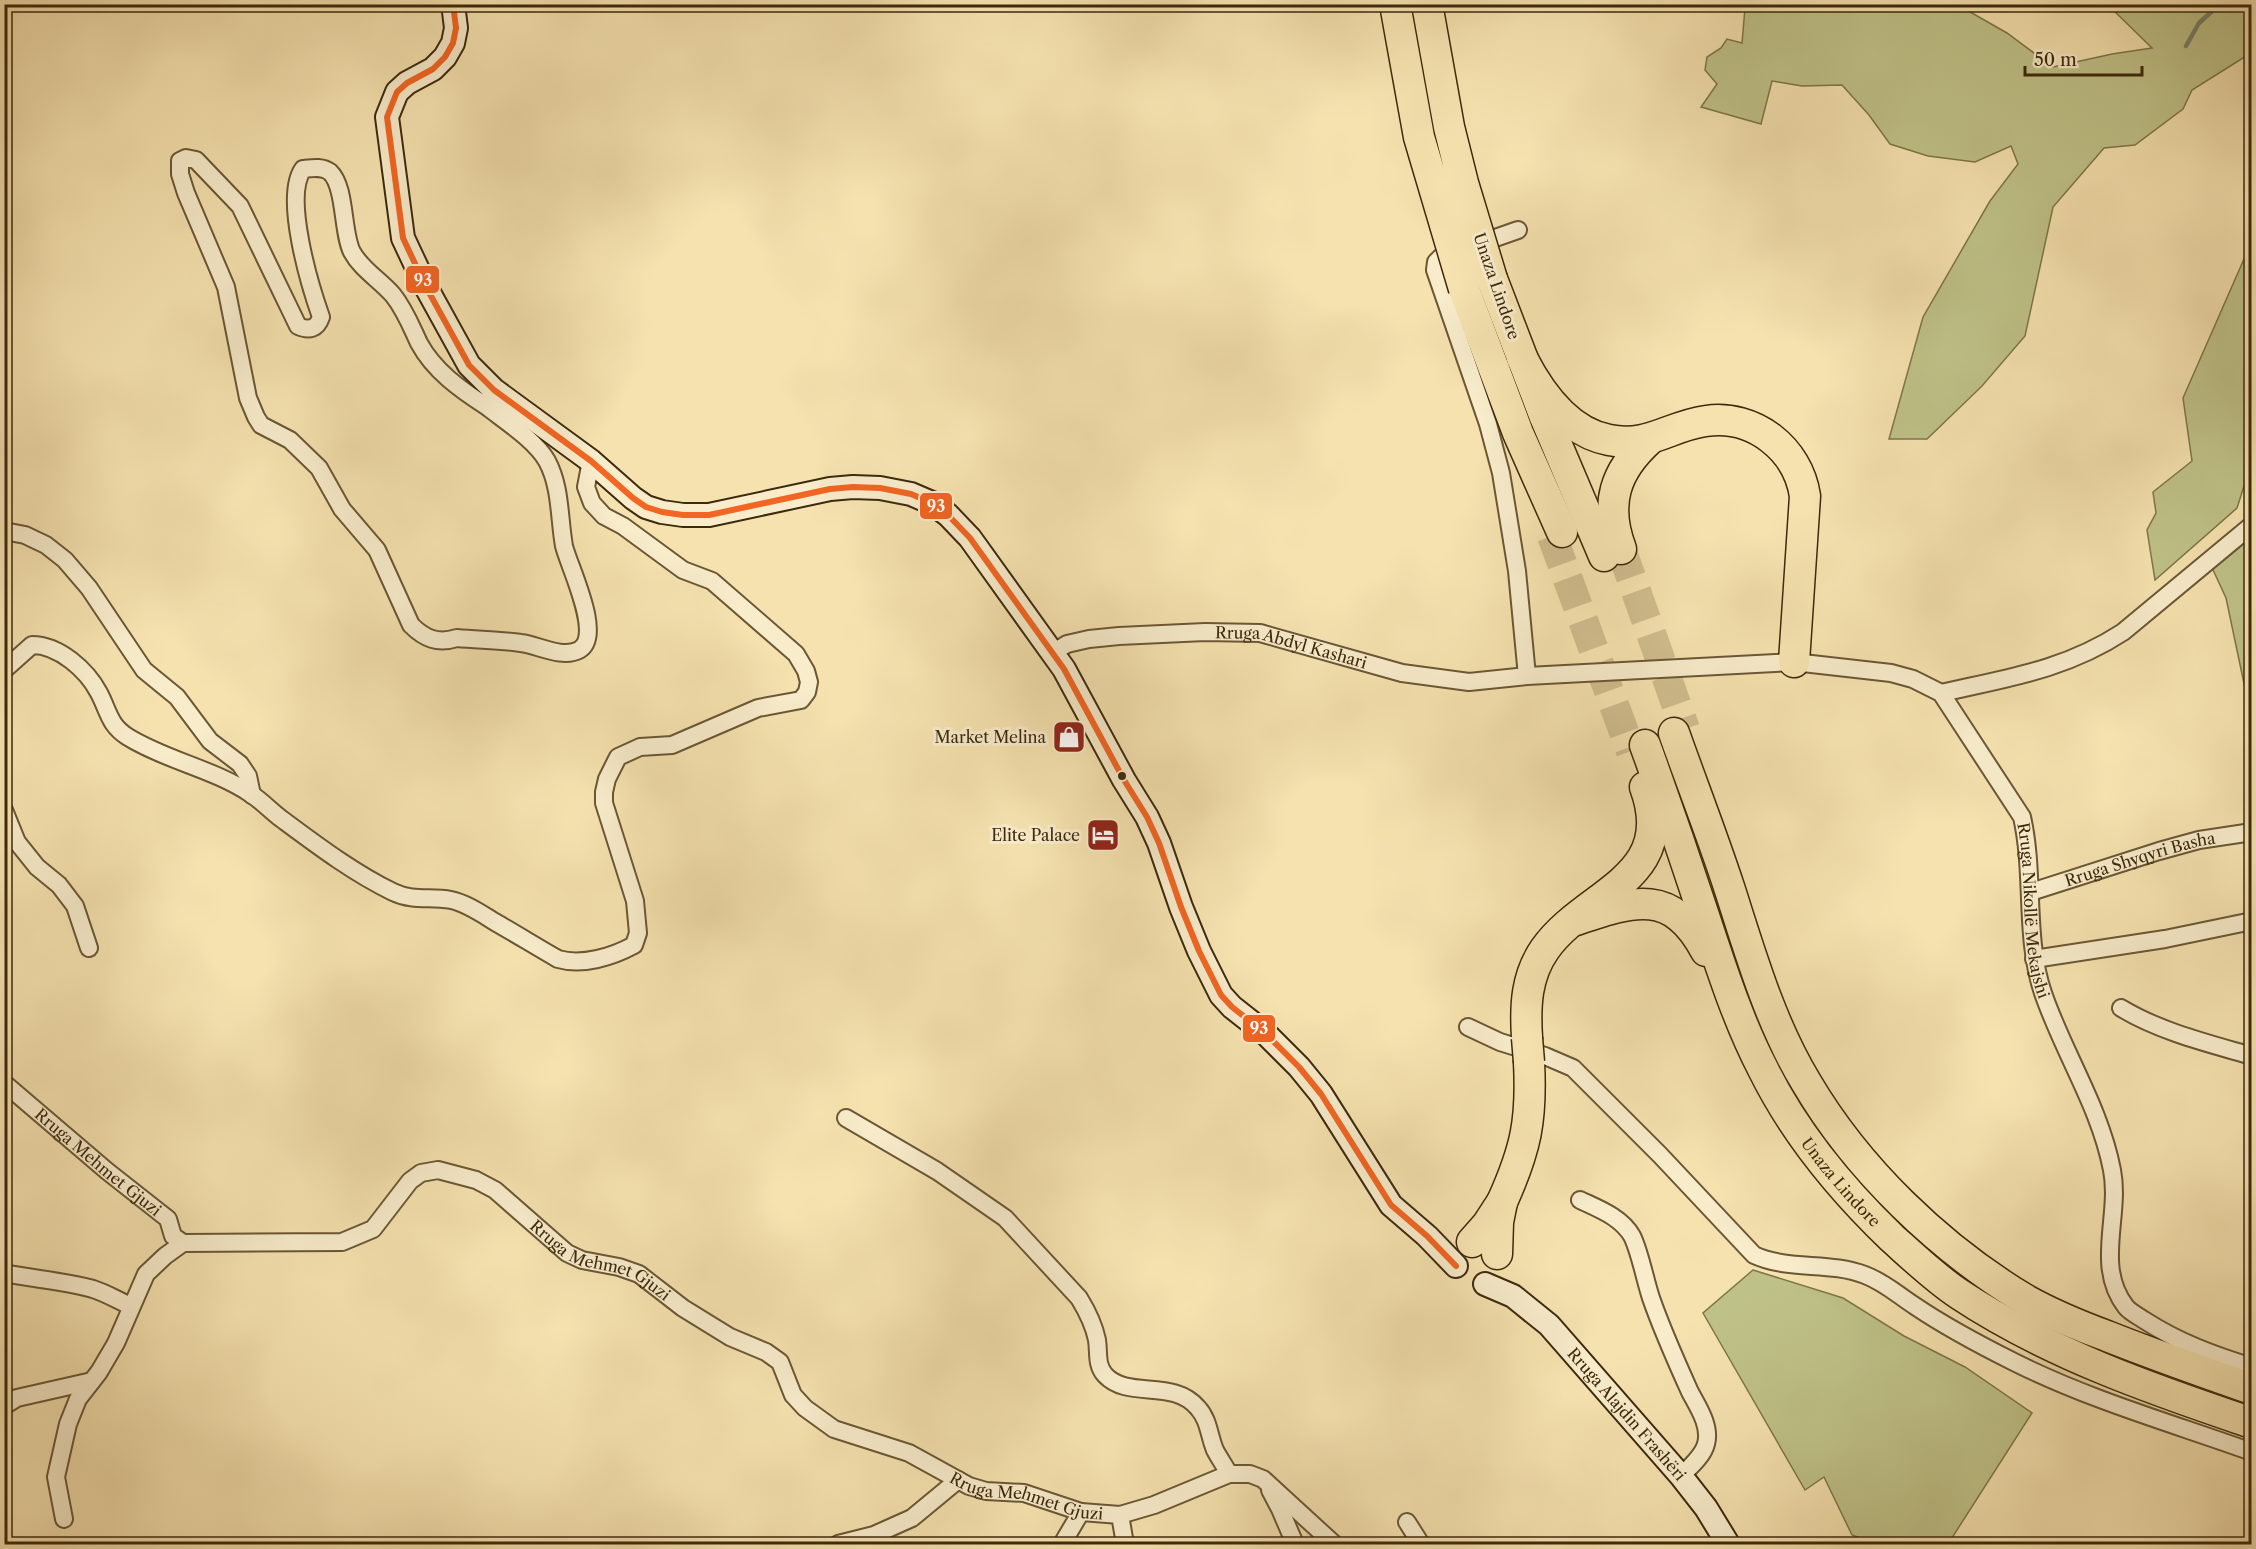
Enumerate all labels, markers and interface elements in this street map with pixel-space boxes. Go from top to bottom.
scale bar [2025,39,2142,77]
text: 50 m [2034,49,2077,71]
street label: Unaza Lindore [1469,230,1525,342]
line badge: 93 [405,265,440,294]
text: 93 [414,270,432,290]
line badge: 93 [919,492,953,520]
text: 93 [927,496,945,516]
street label: Rruga Abdyl Kashari [1215,622,1369,673]
shop icon: Market Melina [1051,719,1087,755]
place label: Market Melina [934,727,1047,747]
unlabelled marker [1116,770,1128,782]
hotel icon: Elite Palace [1085,817,1121,853]
street label: Rruga Nikollë Mekajshi [2013,821,2054,1001]
place label: Elite Palace [991,825,1080,845]
street label: Rruga Shyqyri Basha [2062,828,2217,891]
line badge: 93 [1242,1014,1276,1043]
text: 93 [1250,1018,1268,1038]
street label: Rruga Mehmet Gjuzi [31,1104,166,1220]
street label: Unaza Lindore [1797,1133,1885,1231]
street label: Rruga Mehmet Gjuzi [526,1215,675,1305]
street label: Rruga Alajdin Frashëri [1563,1343,1691,1485]
street label: Rruga Mehmet Gjuzi [946,1467,1104,1524]

